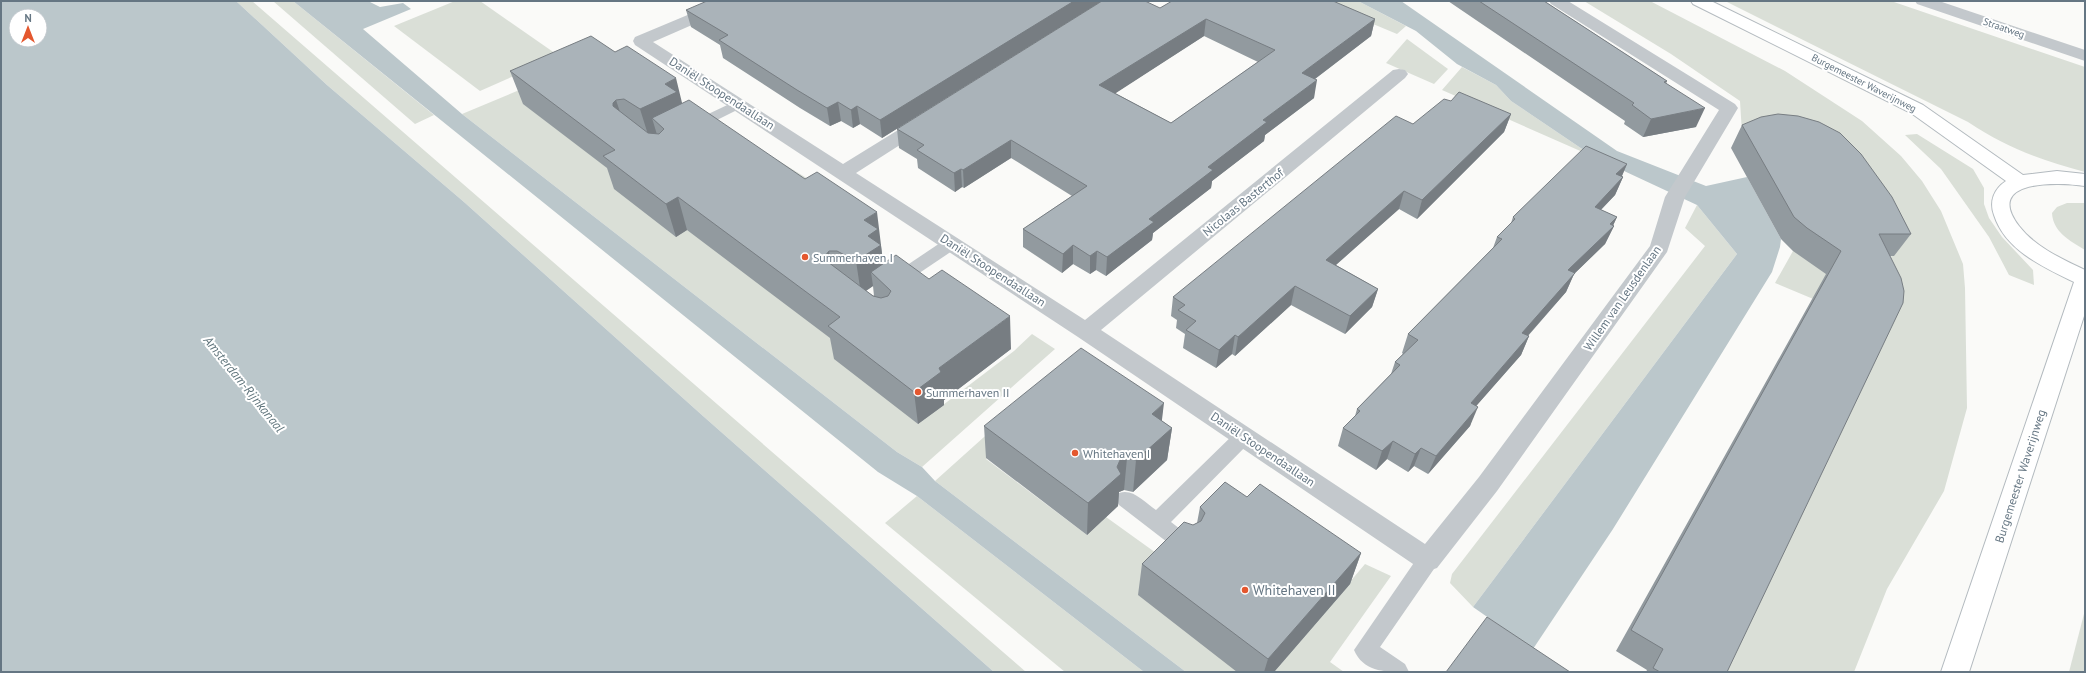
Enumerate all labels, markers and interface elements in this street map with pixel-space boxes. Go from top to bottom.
north arrow [8,8,48,48]
text: N [24,11,32,25]
street label: Straatweg [1982,15,2026,41]
street label: Burgemeester Waverijnweg [1809,51,1919,115]
street label: Daniël Stoopendaallaan [667,53,777,133]
street label: Nicolaas Basterthof [1200,164,1287,239]
street label: Daniël Stoopendaallaan [938,230,1048,310]
street label: Willem van Leusdenlaan [1580,243,1664,353]
place label: Summerhaven I [813,250,893,265]
marker: Summerhaven I [800,252,810,262]
water label: Amsterdam-Rijnkanaal [199,332,288,436]
place label: Summerhaven II [926,385,1010,400]
marker: Summerhaven II [913,387,923,397]
street label: Burgemeester Waverijnweg [1991,407,2049,545]
street label: Daniël Stoopendaallaan [1208,409,1318,489]
place label: Whitehaven I [1083,446,1150,461]
marker: Whitehaven I [1070,448,1080,458]
place label: Whitehaven II [1253,581,1336,599]
marker: Whitehaven II [1240,585,1250,595]

